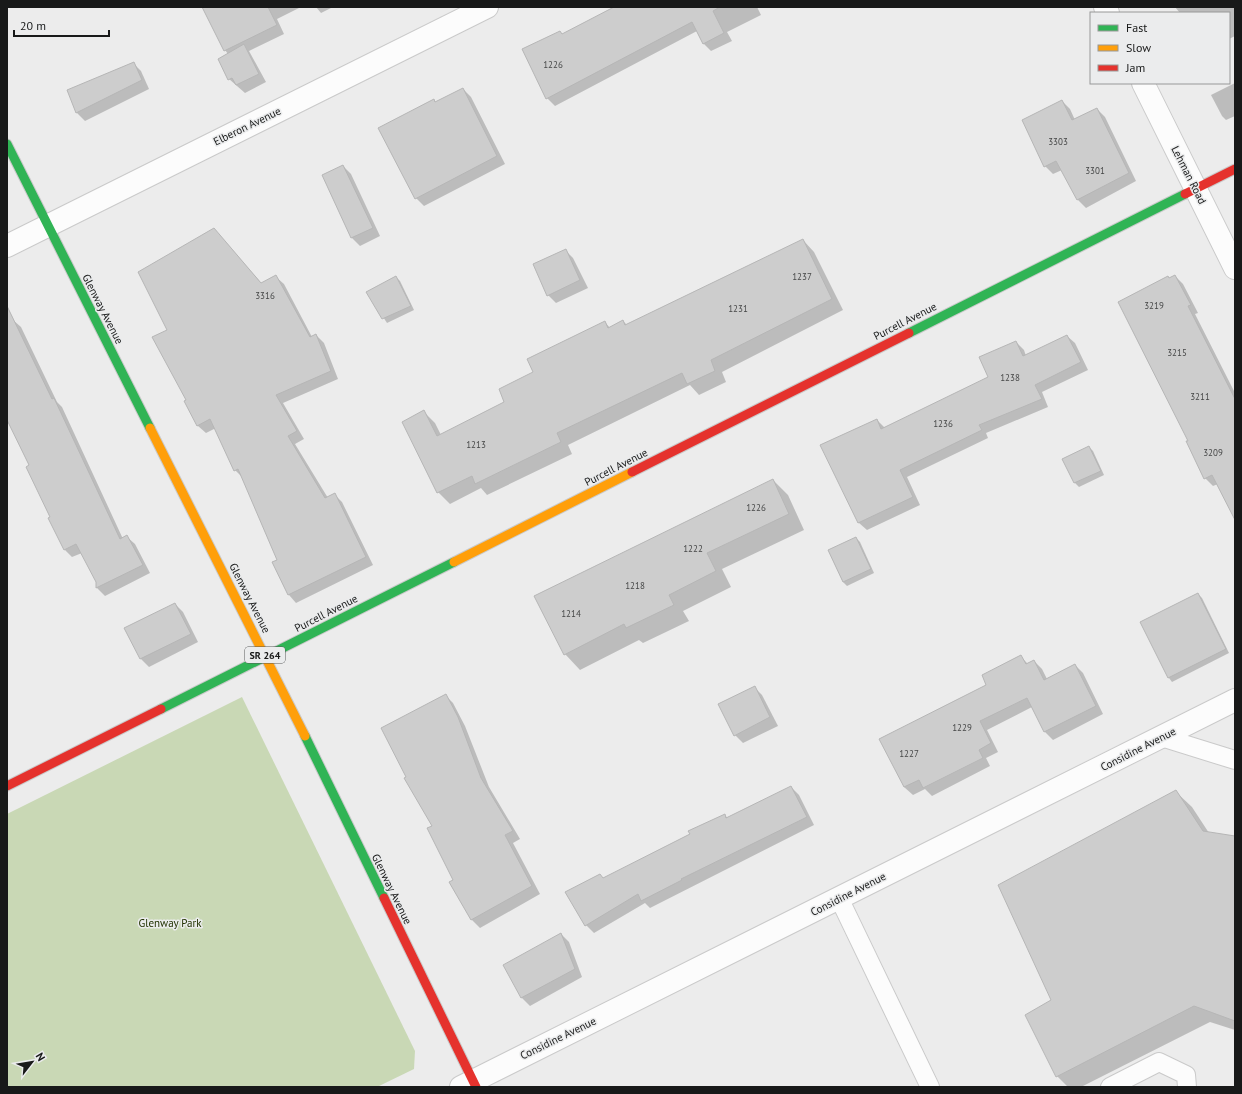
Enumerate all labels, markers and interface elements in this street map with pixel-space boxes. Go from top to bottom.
scale bar [14,12,109,38]
legend [1090,12,1230,84]
text: 20 m [20,18,46,33]
text: Fast [1126,20,1147,35]
text: Slow [1126,40,1151,55]
house number: 1226 [543,59,563,70]
text: Jam [1125,60,1145,75]
street label: Elberon Avenue [211,103,283,148]
house number: 3303 [1048,136,1068,147]
street label: Lehman Road [1168,144,1210,206]
house number: 3301 [1085,165,1105,176]
house number: 1237 [792,271,812,282]
street label: Glenway Avenue [79,272,127,347]
house number: 3316 [255,290,275,301]
street label: Purcell Avenue [871,299,939,343]
house number: 3219 [1144,300,1164,311]
house number: 1231 [728,303,748,314]
house number: 3215 [1167,347,1187,358]
house number: 1238 [1000,372,1020,383]
house number: 3211 [1190,391,1210,402]
house number: 1236 [933,418,953,429]
house number: 1213 [466,439,486,450]
street label: Purcell Avenue [582,445,650,489]
house number: 3209 [1203,447,1223,458]
house number: 1226 [746,502,766,513]
house number: 1222 [683,543,703,554]
street label: Glenway Avenue [226,561,274,636]
house number: 1218 [625,580,645,591]
street label: Purcell Avenue [292,591,360,635]
house number: 1214 [561,608,581,619]
road number: SR 264 [245,647,285,663]
house number: 1229 [952,722,972,733]
street label: Considine Avenue [1098,724,1178,774]
house number: 1227 [899,748,919,759]
street label: Glenway Avenue [369,851,415,927]
street label: Considine Avenue [808,869,888,919]
park label: Glenway Park [139,916,202,930]
street label: Considine Avenue [518,1013,599,1062]
north arrow [12,1042,52,1082]
text: N [33,1050,48,1064]

